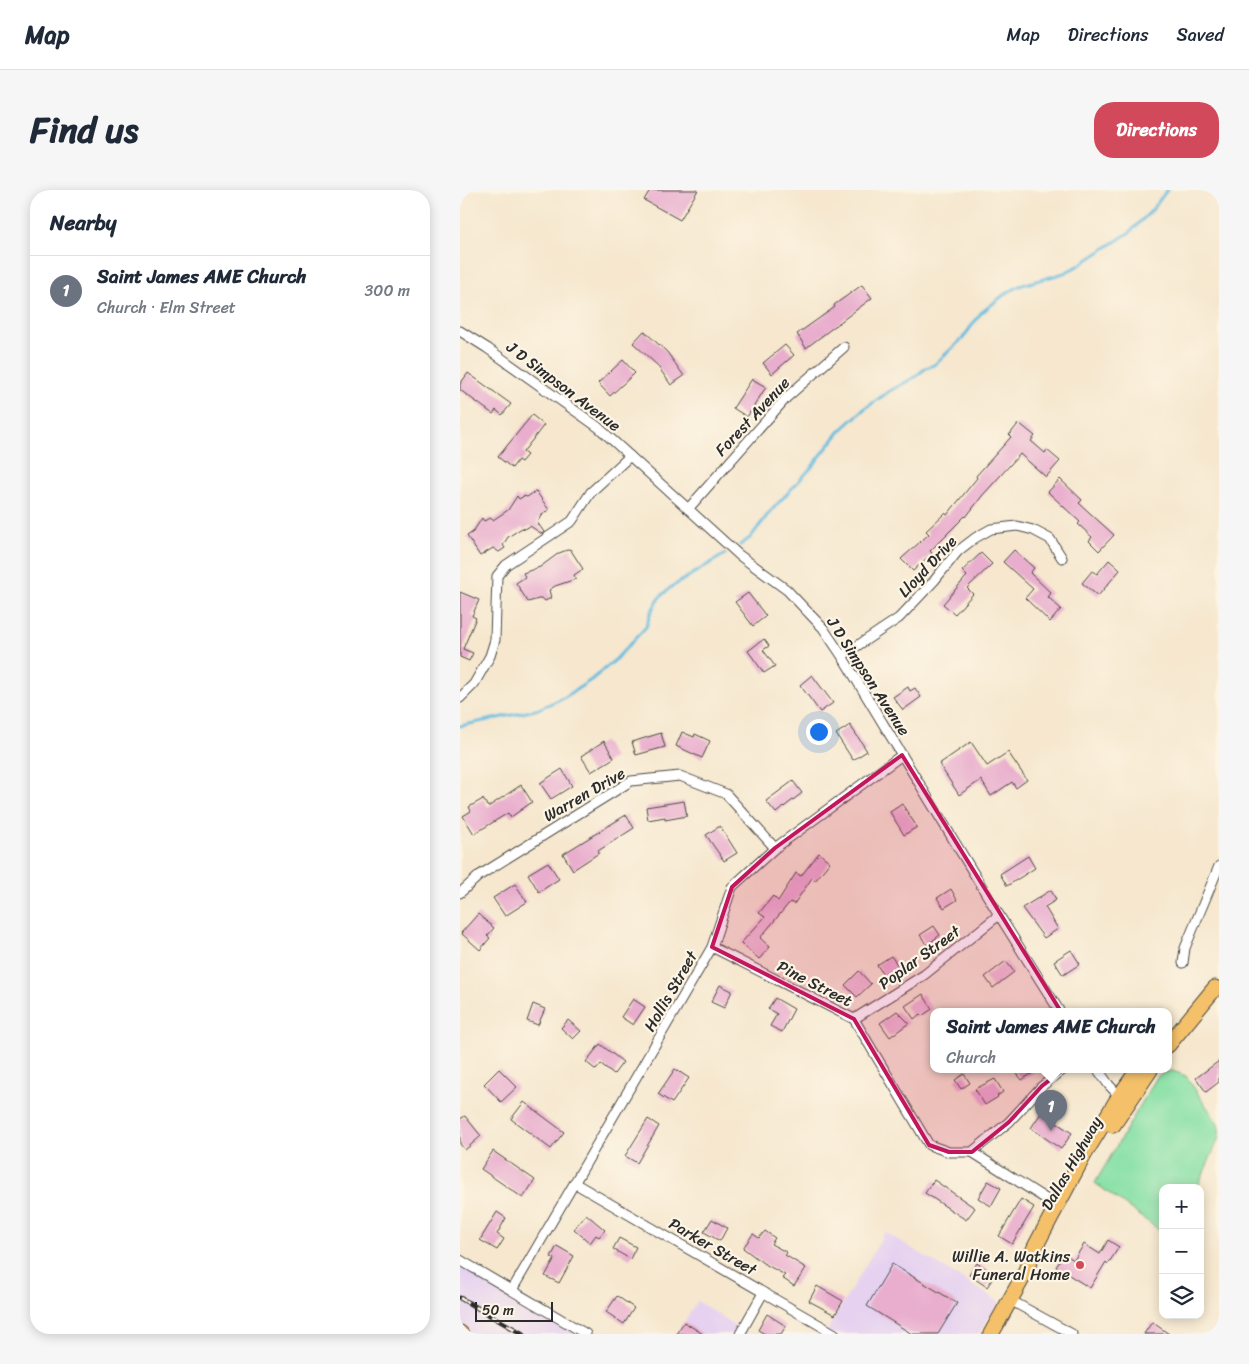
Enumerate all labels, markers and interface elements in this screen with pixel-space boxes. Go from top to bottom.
text: Map [25,14,69,56]
text: Map [1007,19,1040,51]
text: Directions [1068,19,1149,51]
text: Saved [1177,19,1224,51]
text: Find us [30,99,138,161]
button: Directions [1094,102,1219,158]
text: Nearby [50,204,116,242]
text: Saint James AME Church [97,260,306,293]
text: 1 [63,276,69,305]
text: 300 m [365,276,410,305]
text: Church · Elm Street [97,293,236,322]
street label: J D Simpson Avenue [499,333,627,439]
street label: Forest Avenue [707,370,797,463]
street label: Lloyd Drive [891,528,964,604]
street label: J D Simpson Avenue [818,610,918,742]
your location [806,719,832,745]
street label: Warren Drive [538,759,631,830]
street label: Poplar Street [872,917,967,997]
street label: Hollis Street [635,945,706,1037]
street label: Pine Street [772,952,858,1015]
popup [930,1008,1172,1073]
text: Saint James AME Church [946,1010,1156,1043]
text: Church [946,1043,996,1072]
pin: 1 [1035,1090,1067,1131]
street label: Dallas Highway [1033,1110,1111,1216]
map controls [1159,1184,1204,1319]
button: + [1159,1184,1204,1229]
street label: Parker Street [663,1209,763,1284]
button: − [1159,1229,1204,1274]
place label: Willie A. Watkins Funeral Home [952,1242,1071,1289]
marker: Willie A. Watkins Funeral Home [1074,1259,1086,1271]
button: layers [1159,1274,1204,1319]
text: 50 m [482,1298,514,1323]
scale bar [475,1299,552,1322]

